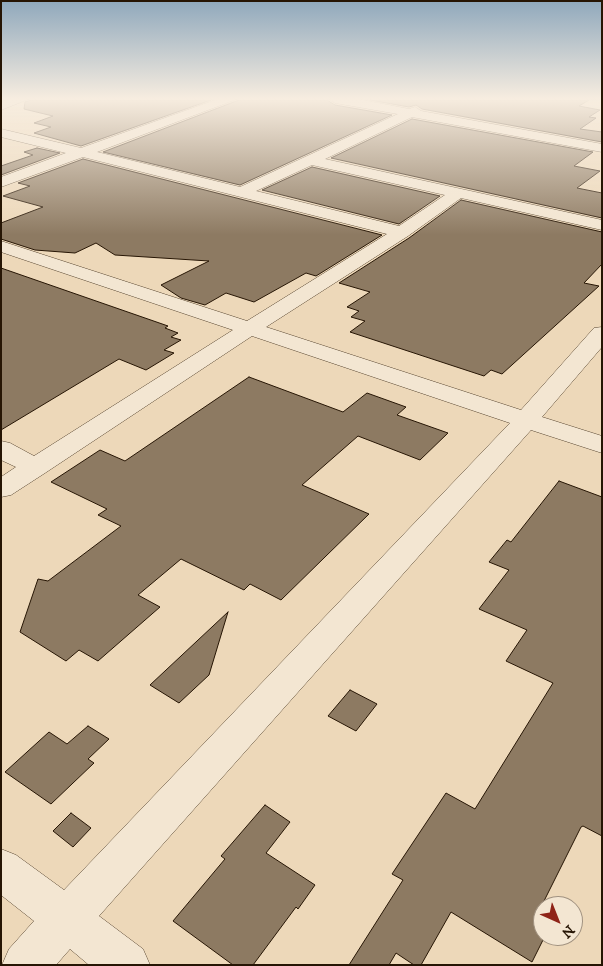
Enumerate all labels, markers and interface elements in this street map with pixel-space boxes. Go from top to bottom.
north arrow [533,896,583,946]
text: N [557,921,578,942]

